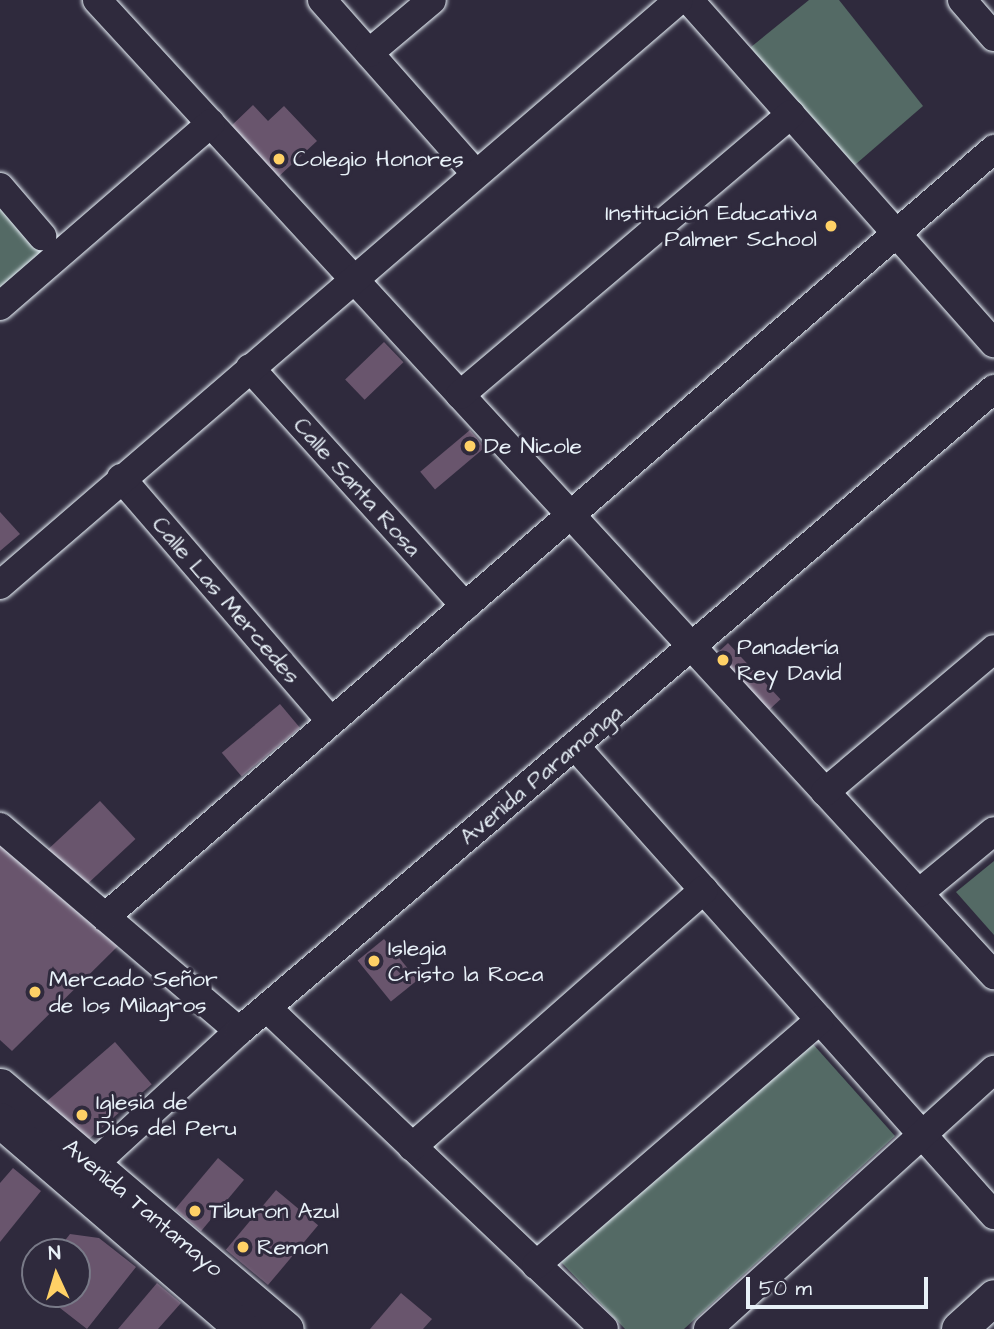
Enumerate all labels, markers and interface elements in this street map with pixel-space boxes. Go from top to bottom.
place label: Colegio Honores [293,145,464,173]
marker: Colegio Honores [271,151,287,167]
place label: Institución Educativa Palmer School [605,199,817,253]
marker: Institución Educativa Palmer School [823,218,839,234]
street label: Calle Santa Rosa [287,412,427,562]
place label: De Nicole [484,432,582,460]
marker: De Nicole [462,438,478,454]
street label: Calle Las Mercedes [146,511,306,689]
place label: Panadería Rey David [737,633,841,687]
marker: Panadería Rey David [715,652,731,668]
street label: Avenida Paramonga [454,699,628,851]
place label: Islegia Cristo la Roca [388,934,544,988]
marker: Islegia Cristo la Roca [366,953,382,969]
place label: Mercado Señor de los Milagros [49,965,218,1019]
marker: Mercado Señor de los Milagros [27,984,43,1000]
place label: Iglesia de Dios del Peru [96,1088,237,1142]
marker: Iglesia de Dios del Peru [74,1107,90,1123]
street label: Avenida Tantamayo [57,1133,229,1283]
place label: Tiburon Azul [209,1197,339,1225]
marker: Tiburon Azul [187,1203,203,1219]
place label: Remon [257,1233,328,1261]
north arrow [21,1238,91,1308]
marker: Remon [235,1239,251,1255]
text: N [48,1240,62,1267]
scale bar [749,1262,931,1306]
text: 50 m [759,1274,812,1303]

